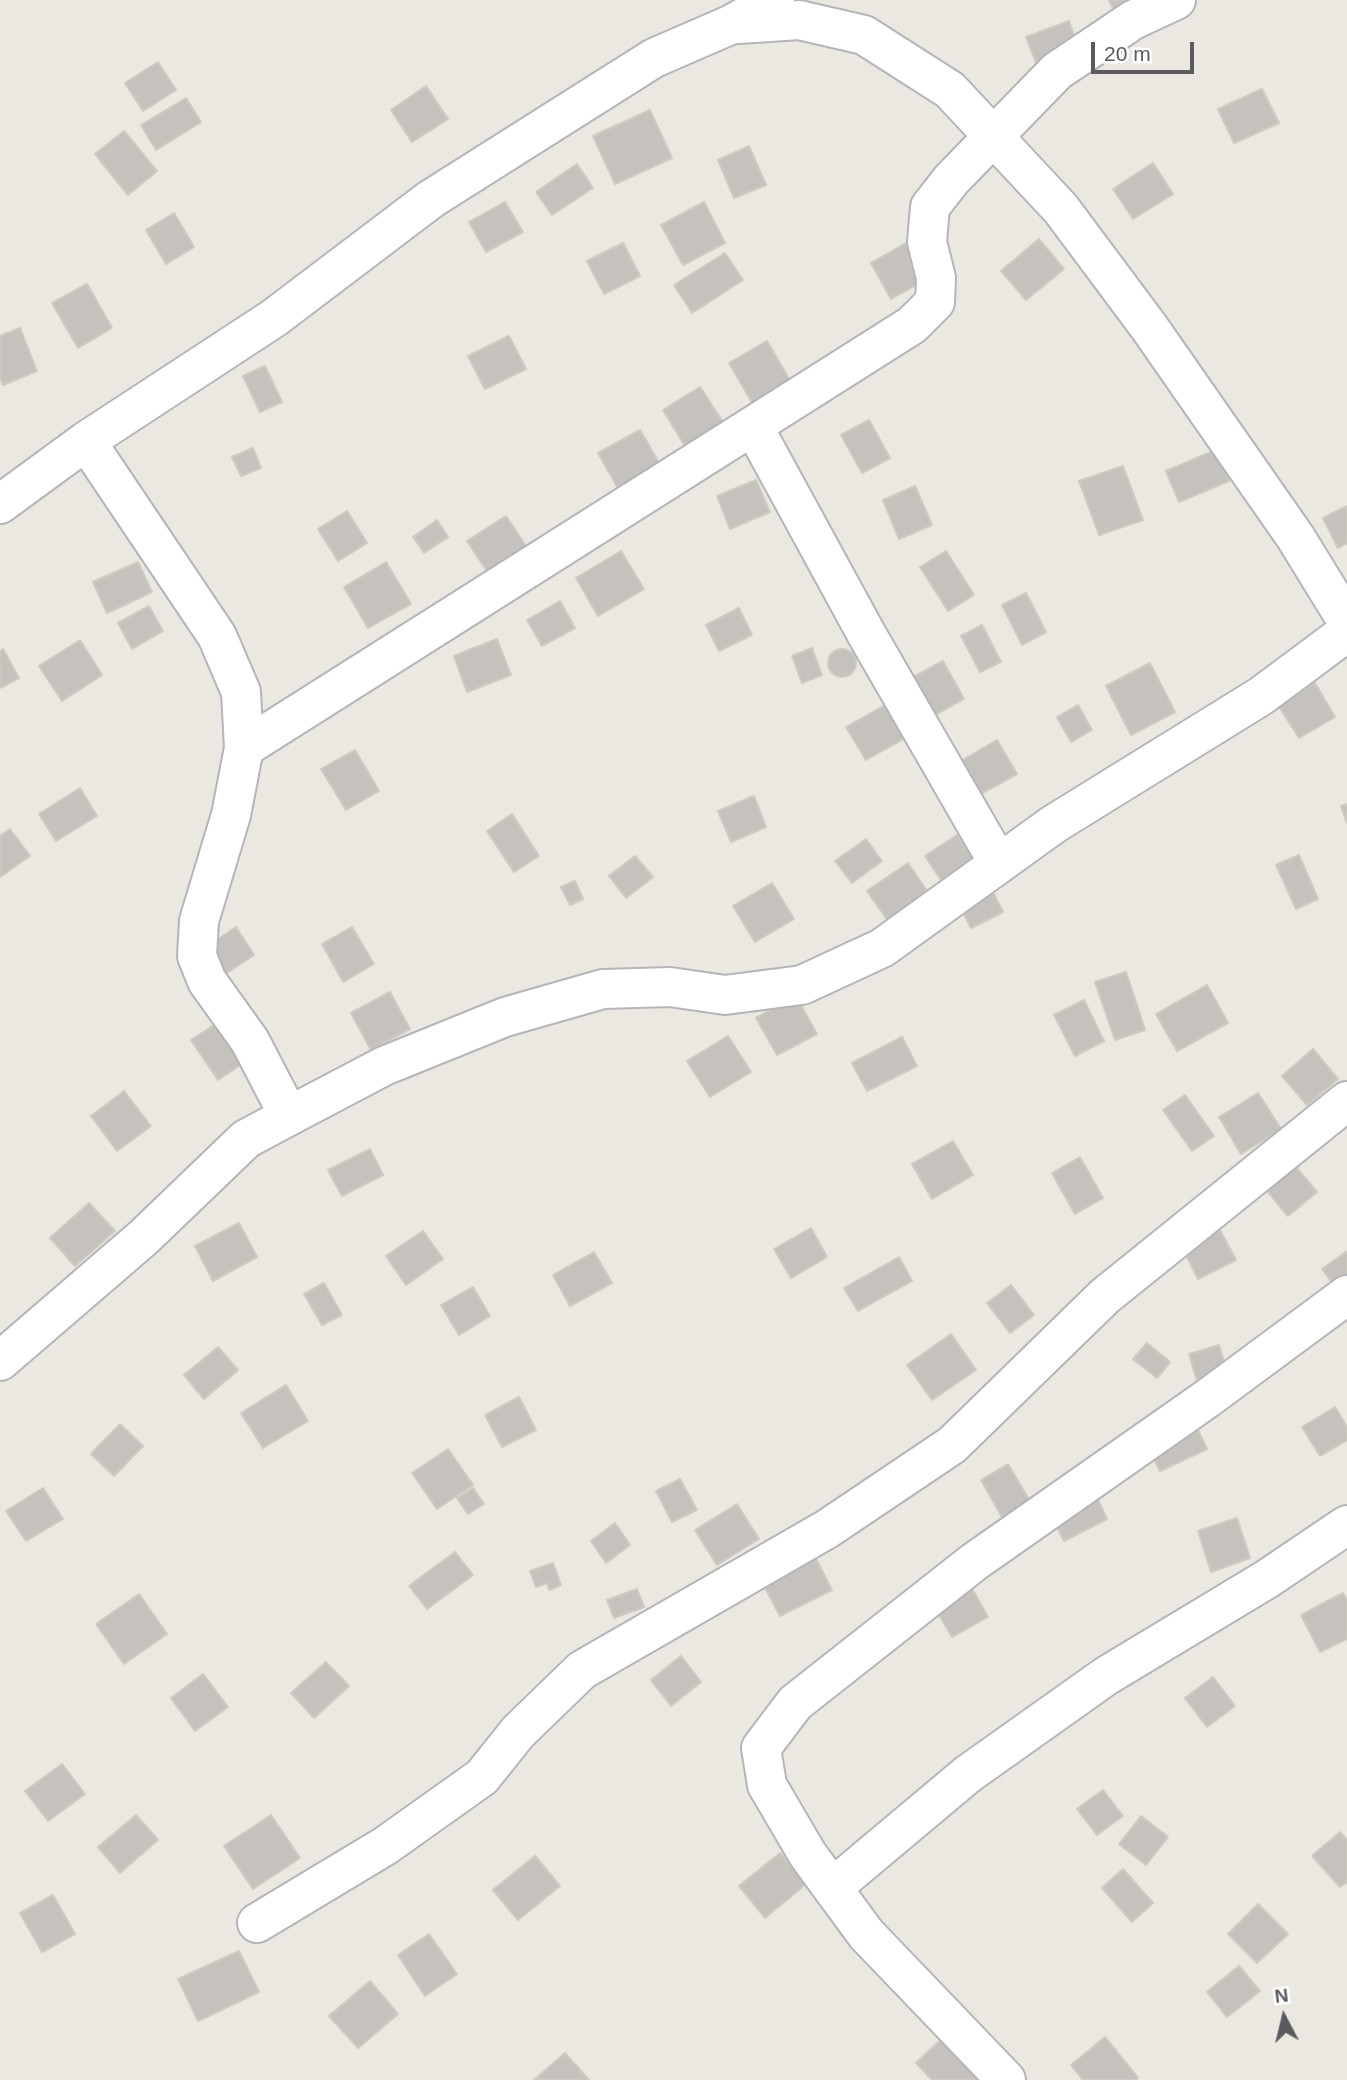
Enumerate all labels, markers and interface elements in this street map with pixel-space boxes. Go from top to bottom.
scale bar [1095,28,1198,72]
text: 20 m [1104,42,1151,65]
north arrow [1249,1982,1319,2052]
text: N [1273,1984,1289,2007]

